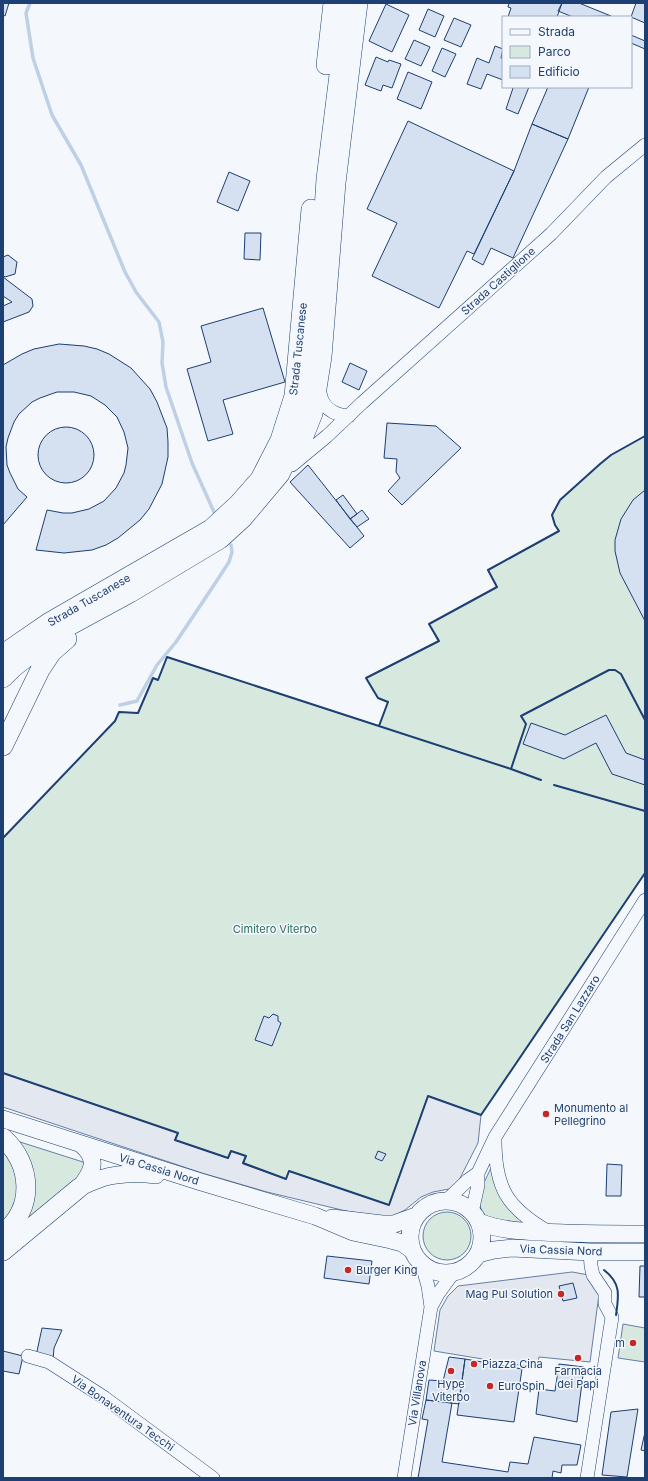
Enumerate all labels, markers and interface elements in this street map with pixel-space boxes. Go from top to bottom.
legend [502,16,632,88]
text: Strada [538,24,575,39]
text: Parco [538,44,571,59]
text: Edificio [538,64,580,79]
street label: Strada Castiglione [458,244,538,318]
street label: Strada Tuscanese [286,302,310,396]
street label: Strada Tuscanese [45,571,133,629]
park label: Cimitero Viterbo [233,922,318,936]
street label: Strada San Lazzaro [537,972,603,1066]
place label: Monumento al Pellegrino [554,1101,628,1128]
marker: Monumento al Pellegrino [541,1109,551,1119]
street label: Via Cassia Nord [117,1150,201,1188]
street label: Via Cassia Nord [519,1242,603,1258]
place label: Burger King [356,1263,418,1277]
marker: Burger King [343,1265,353,1275]
place label: Mag Pul Solution [466,1287,553,1301]
marker: Mag Pul Solution [556,1289,566,1299]
place label: m [615,1336,625,1350]
marker: m [628,1338,638,1348]
marker: Farmacia dei Papi [573,1353,583,1363]
place label: Piazza Cina [482,1357,543,1371]
street label: Via Villanova [405,1359,429,1427]
marker: Piazza Cina [469,1359,479,1369]
place label: Farmacia dei Papi [554,1364,602,1391]
marker: Hype Viterbo [446,1366,456,1376]
street label: Via Bonaventura Tecchi [69,1372,177,1454]
place label: Hype Viterbo [432,1377,470,1404]
place label: EuroSpin [498,1379,545,1393]
marker: EuroSpin [485,1381,495,1391]

